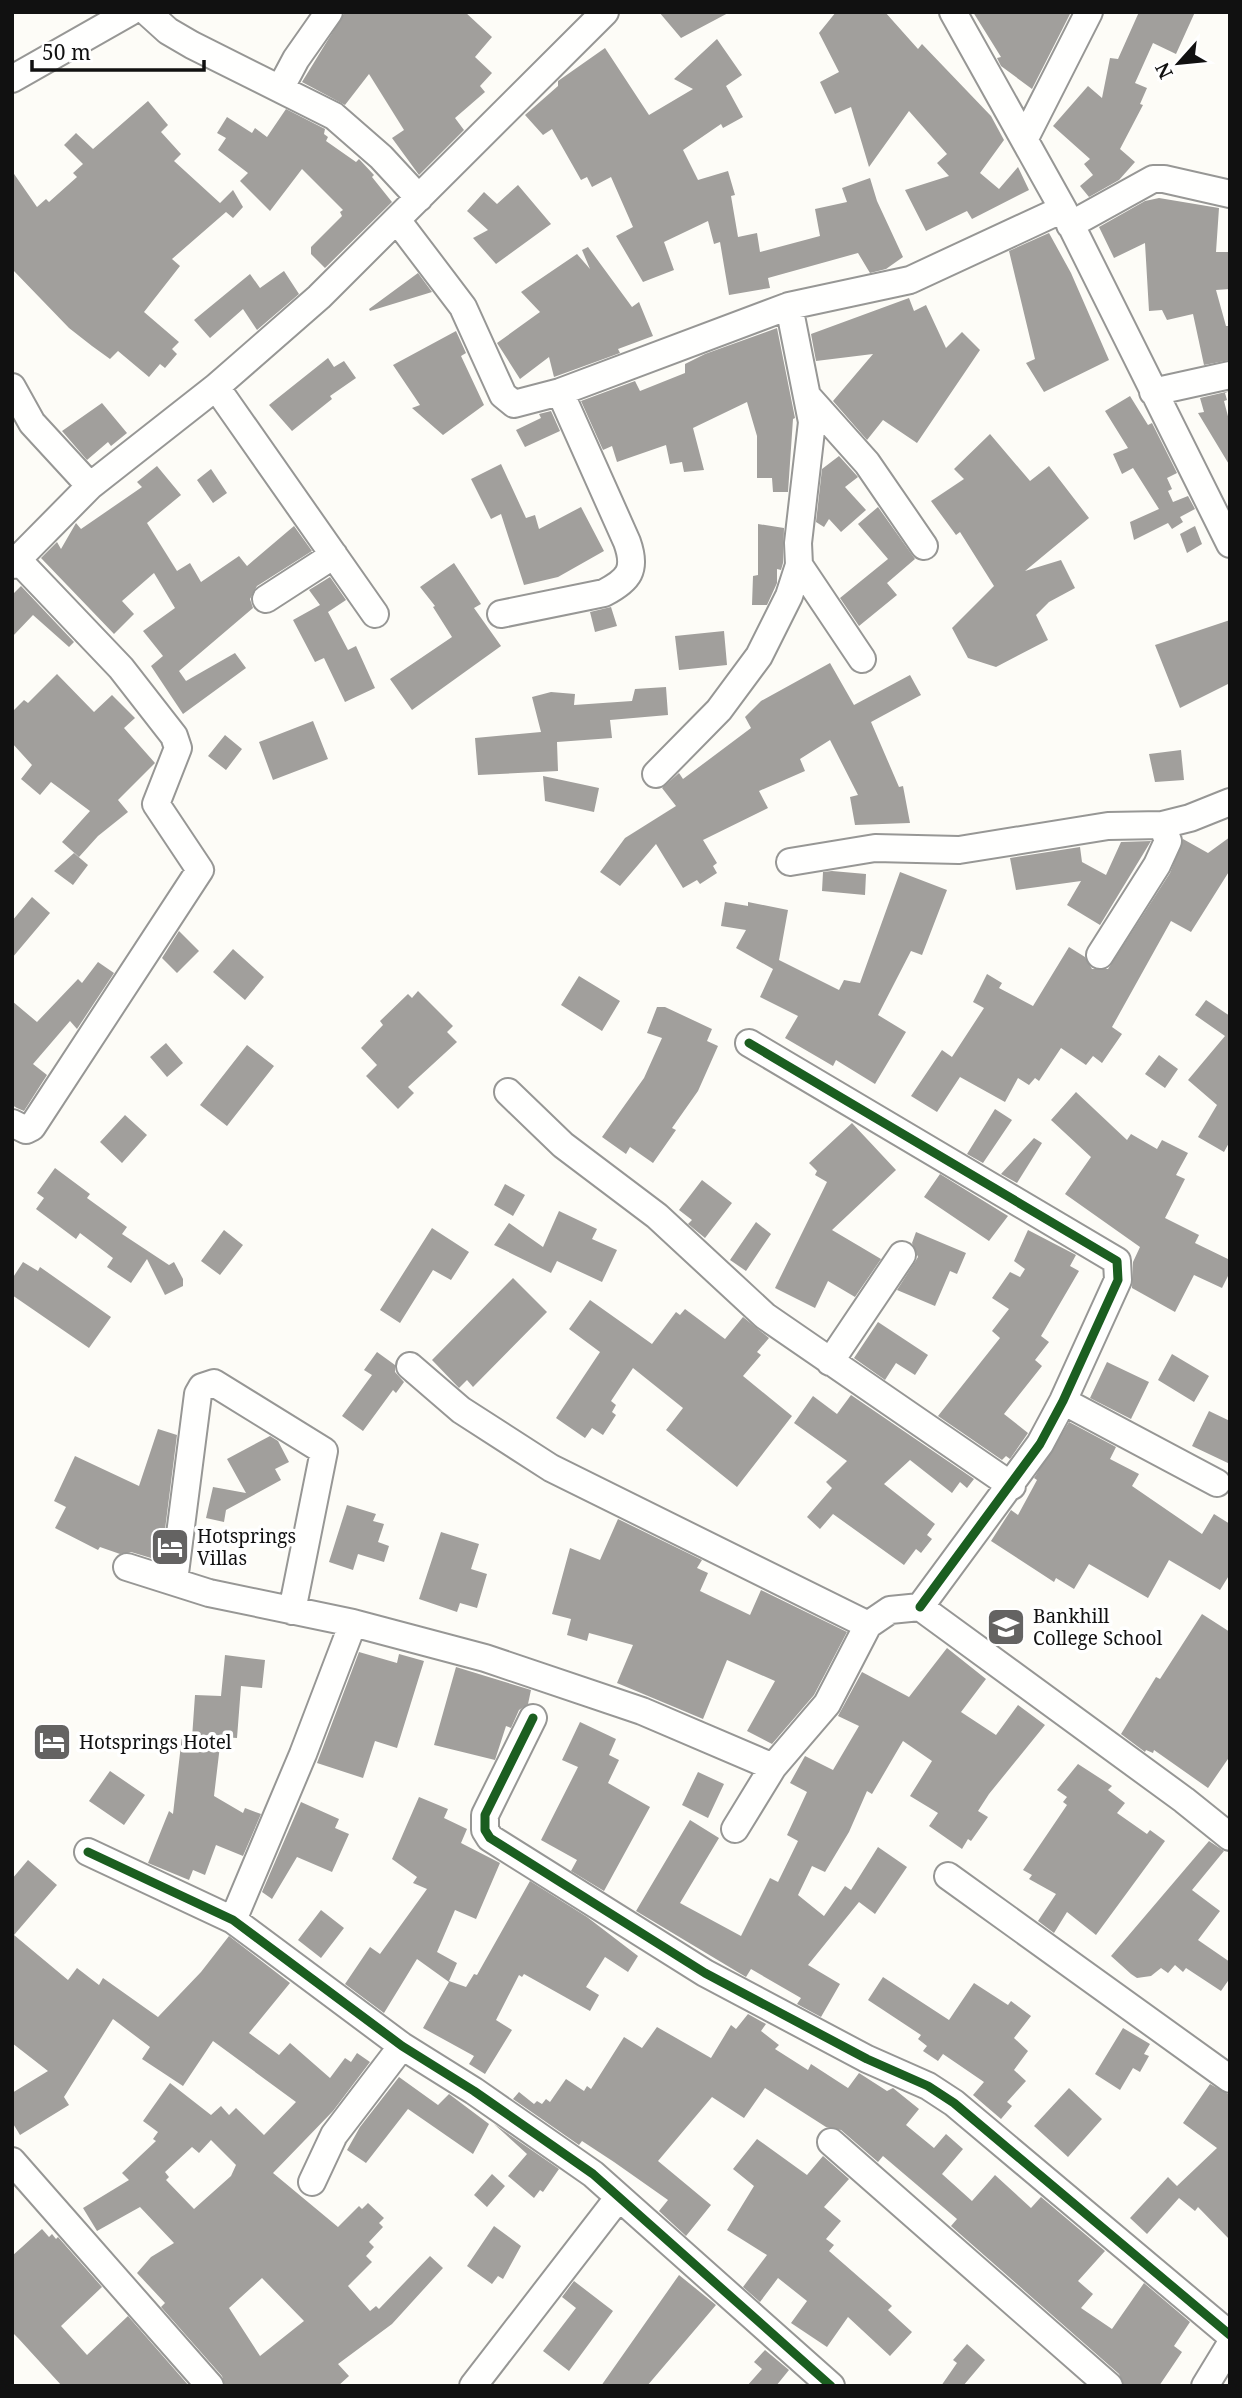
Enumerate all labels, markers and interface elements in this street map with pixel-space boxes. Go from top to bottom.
scale bar [32,28,203,72]
north arrow [1144,28,1214,98]
text: 50 m [42,38,91,66]
text: N [1149,58,1179,83]
place label: Hotsprings Villas [197,1523,296,1571]
hotel icon: Hotsprings Villas [149,1526,191,1568]
place label: Bankhill College School [1033,1603,1163,1651]
school or university icon: Bankhill College School [985,1606,1027,1648]
hotel icon: Hotsprings Hotel [31,1721,73,1763]
place label: Hotsprings Hotel [79,1729,232,1755]

